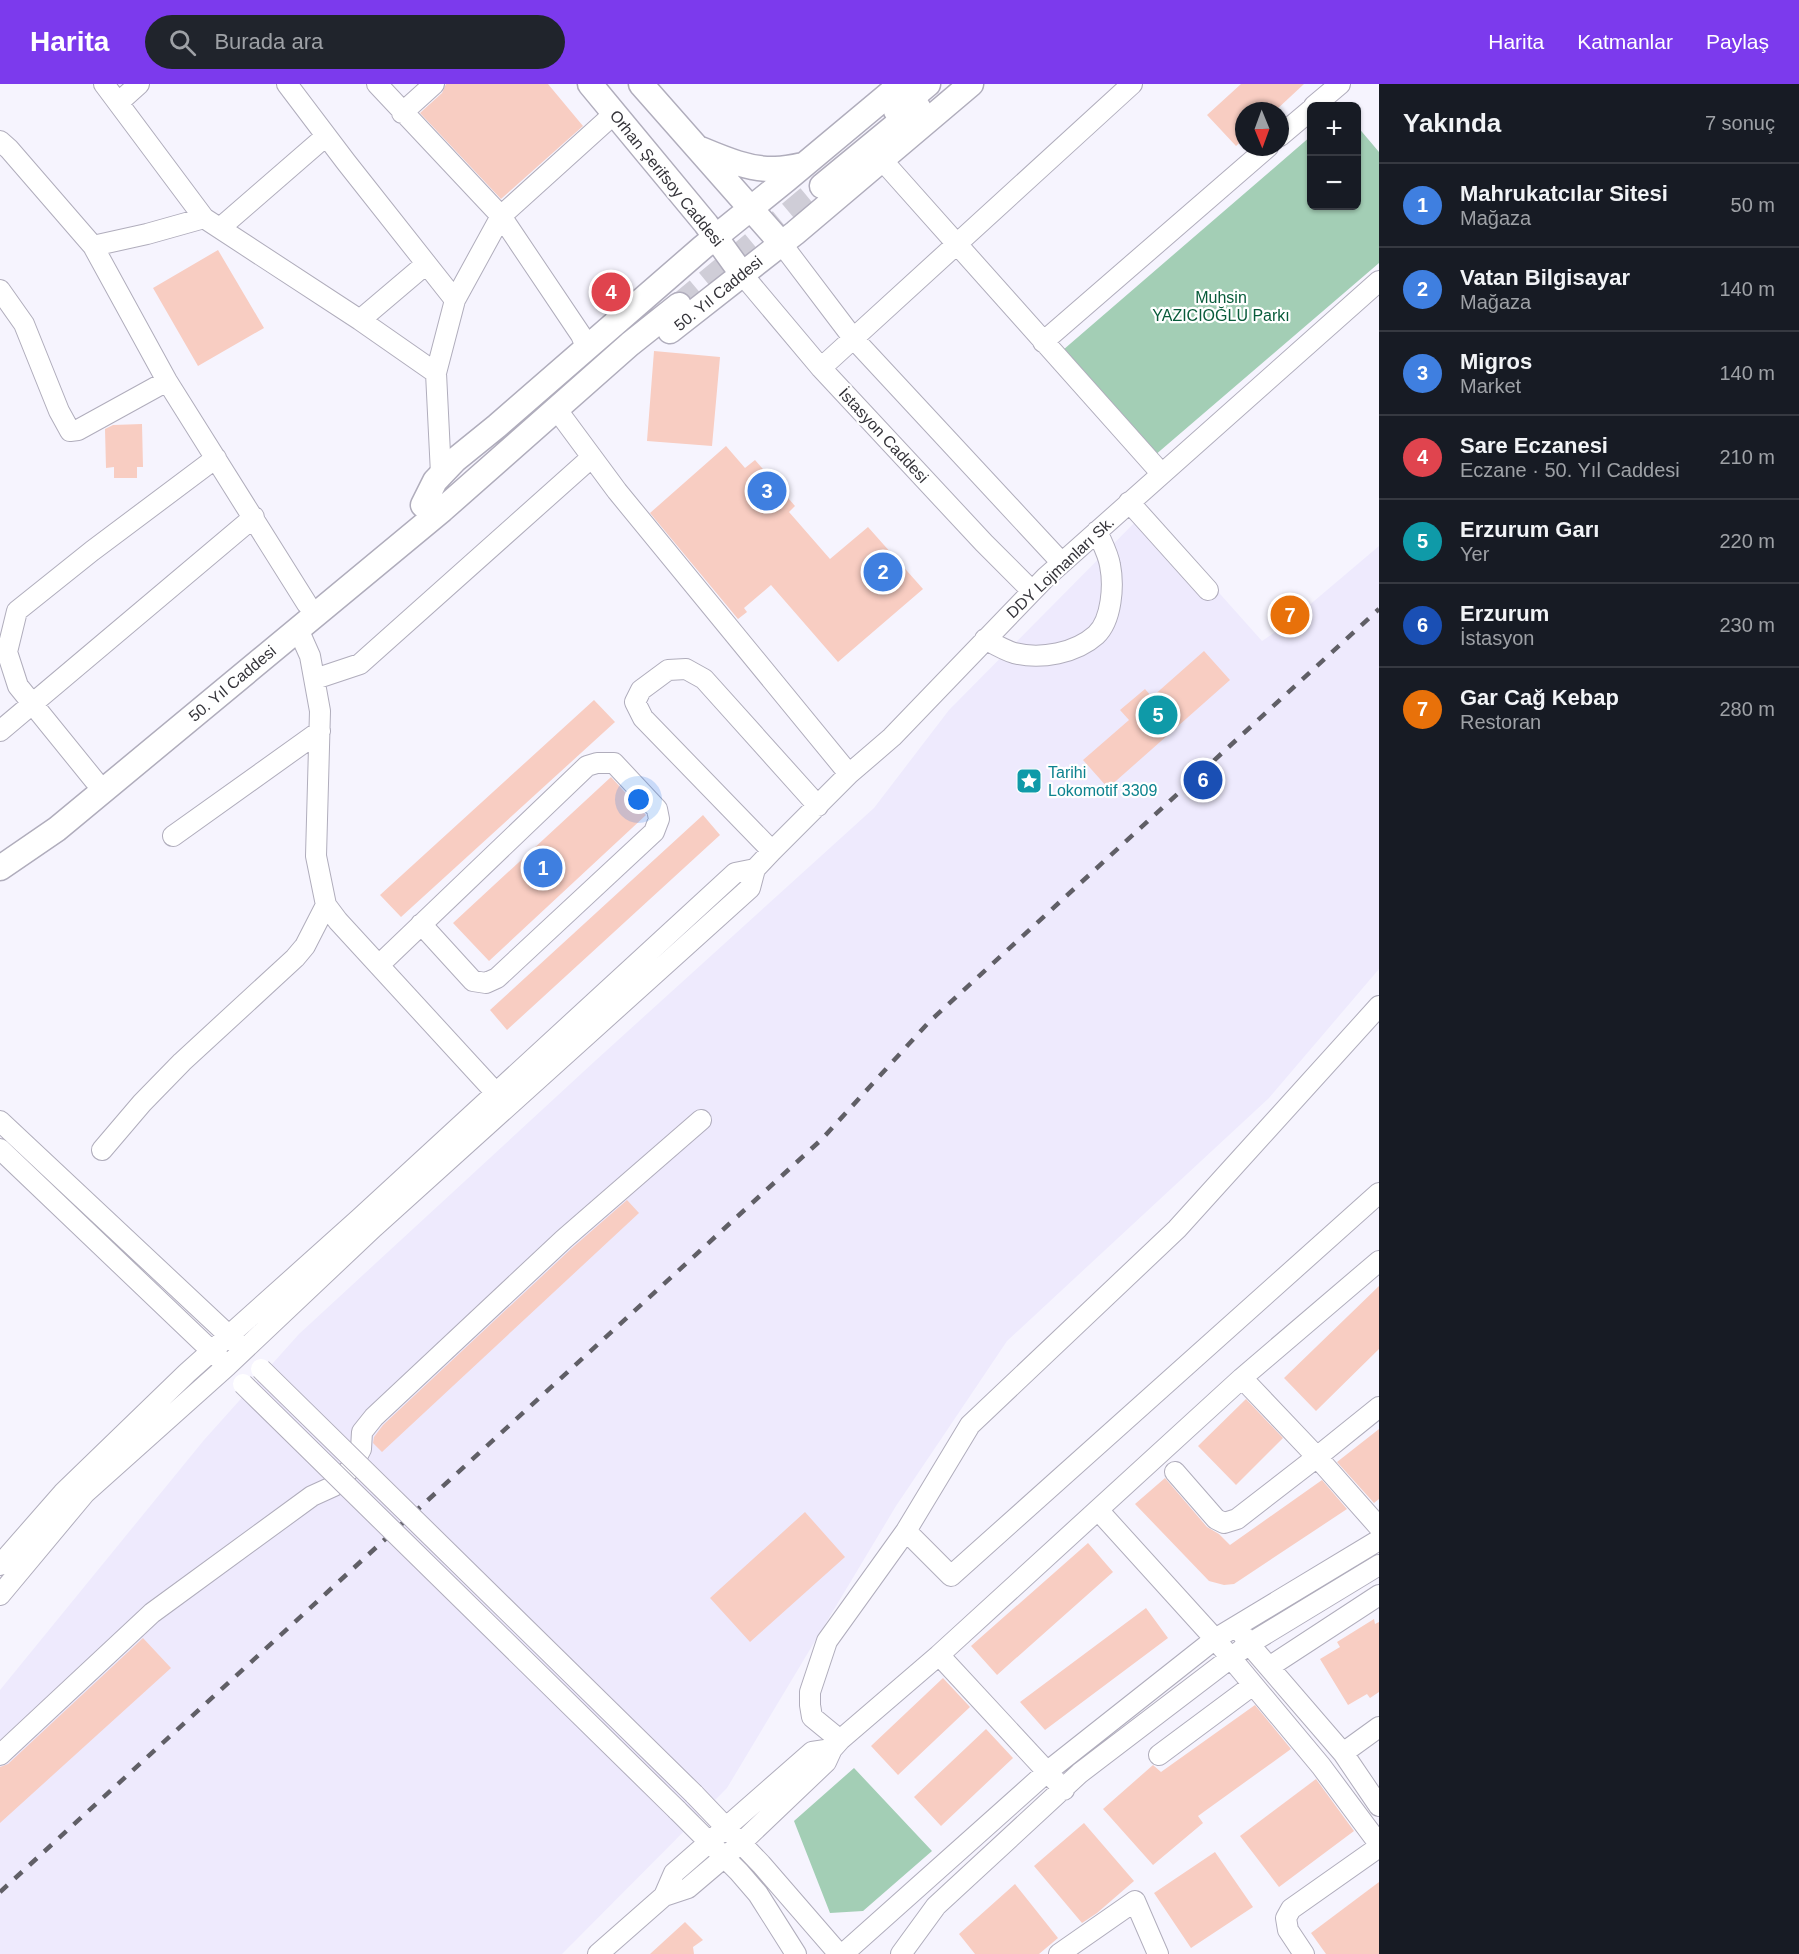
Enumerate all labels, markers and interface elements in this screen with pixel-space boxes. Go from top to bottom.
search box [145,15,565,69]
text: Harita [30,26,109,57]
icon: search [166,26,199,59]
text: Burada ara [214,29,323,54]
text: Harita [1488,30,1544,53]
text: Katmanlar [1577,30,1673,53]
text: Paylaş [1706,30,1769,53]
north arrow [1235,102,1289,156]
map controls [1307,102,1361,210]
button: + [1307,102,1361,156]
street label: Orhan Şerifsoy Caddesi [607,107,727,250]
text: Yakında [1403,108,1501,138]
text: 7 sonuç [1705,112,1775,134]
button: − [1307,156,1361,210]
text: Mahrukatcılar Sitesi [1460,181,1668,206]
text: 1 [1417,194,1428,216]
text: 50 m [1731,194,1775,216]
text: Mağaza [1460,207,1531,229]
street label: 50. Yıl Caddesi [671,253,766,334]
text: Vatan Bilgisayar [1460,265,1630,290]
pin: 4 [592,270,630,314]
text: 2 [1417,278,1428,300]
text: 140 m [1719,278,1775,300]
park label: Muhsin YAZICIOĞLU Parkı [1152,289,1290,324]
text: Mağaza [1460,291,1531,313]
text: Migros [1460,349,1532,374]
text: 3 [1417,362,1428,384]
text: 140 m [1719,362,1775,384]
text: Market [1460,375,1521,397]
street label: İstasyon Caddesi [836,384,932,486]
text: Sare Eczanesi [1460,433,1608,458]
text: 4 [1417,446,1428,468]
text: 210 m [1719,446,1775,468]
text: Eczane · 50. Yıl Caddesi [1460,459,1680,481]
pin: 3 [748,468,786,514]
street label: DDY Lojmanları Sk. [1003,513,1117,621]
text: Erzurum Garı [1460,517,1599,542]
text: 5 [1417,530,1428,552]
text: 220 m [1719,530,1775,552]
text: Yer [1460,543,1489,565]
pin: 2 [864,550,902,594]
pin: 7 [1270,592,1310,638]
text: Erzurum [1460,601,1549,626]
text: 6 [1417,614,1428,636]
text: 230 m [1719,614,1775,636]
text: İstasyon [1460,627,1534,649]
street label: 50. Yıl Caddesi [185,642,279,725]
text: Gar Cağ Kebap [1460,685,1619,710]
pin: 5 [1138,692,1178,738]
text: 7 [1417,698,1428,720]
text: 280 m [1719,698,1775,720]
text: Restoran [1460,711,1541,733]
pin: 6 [1184,758,1222,802]
place label: Tarihi Lokomotif 3309 [1048,764,1158,799]
place icon: Tarihi Lokomotif 3309 [1014,766,1044,796]
your location [624,785,653,814]
pin: 1 [524,846,562,890]

